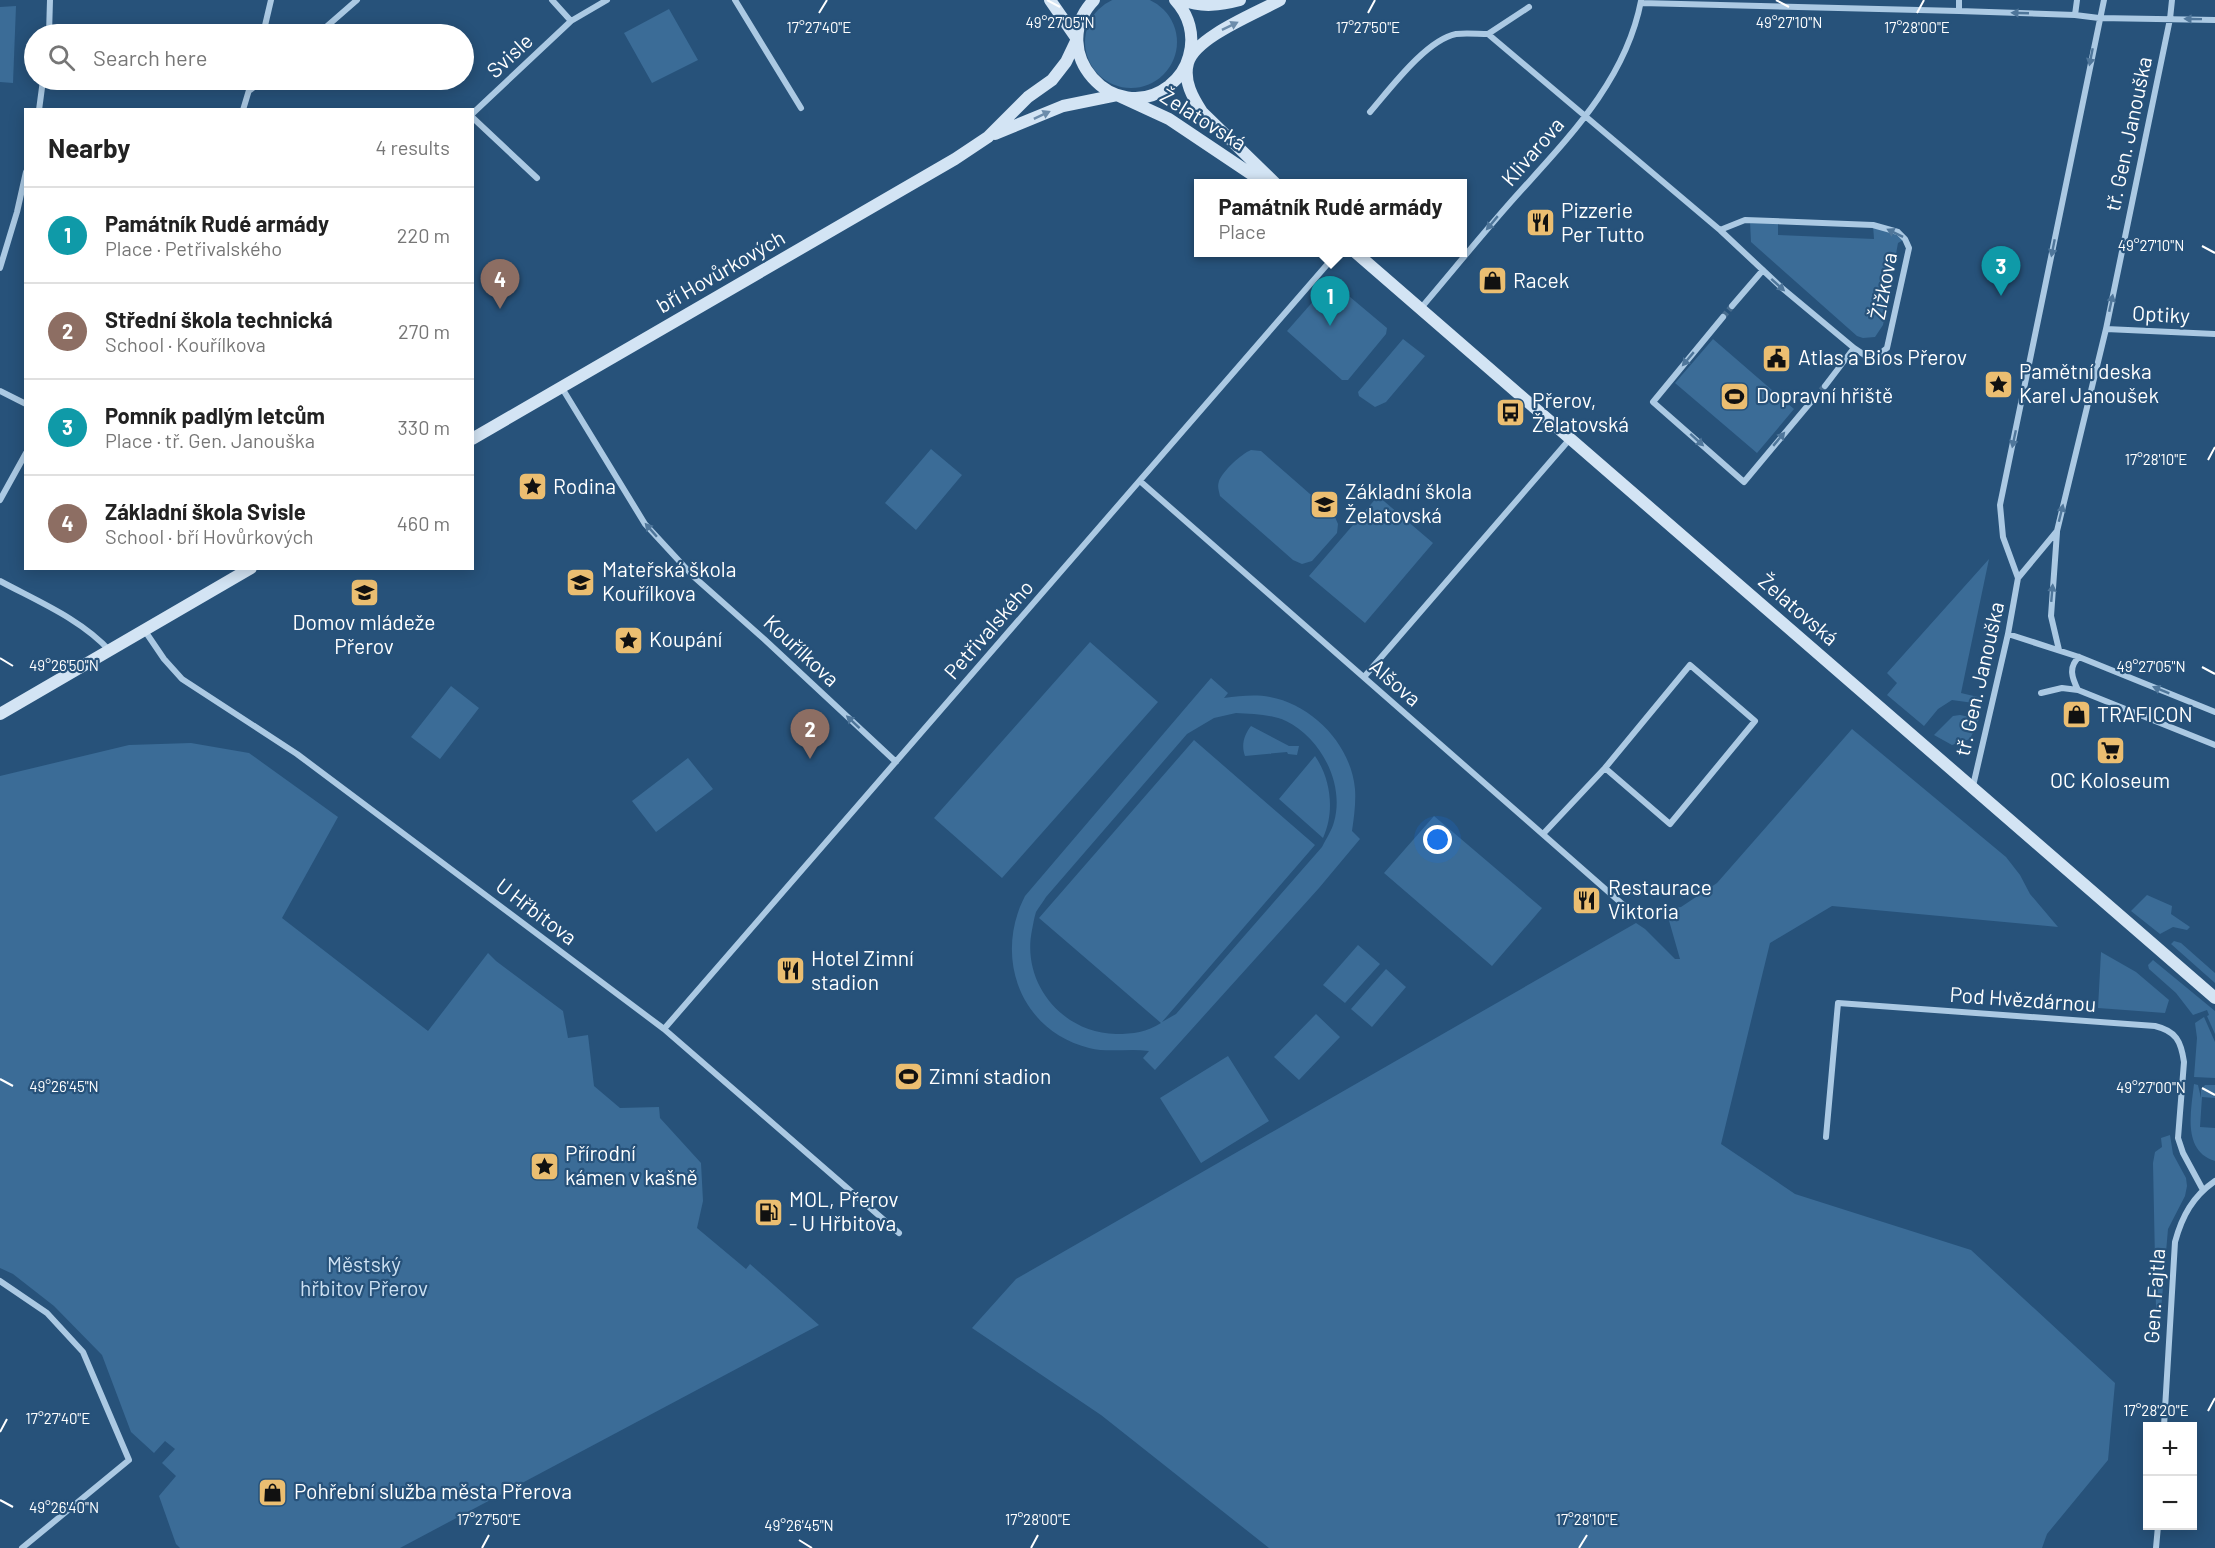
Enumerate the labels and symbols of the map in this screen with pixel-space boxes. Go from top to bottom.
one-way arrow [2011,9,2030,18]
text: 49°27'05"N [1025,13,1095,31]
text: 49°27'10"N [1756,13,1822,31]
one-way arrow [2183,15,2202,24]
text: 17°27'40"E [787,18,851,36]
text: 17°27'50"E [1336,18,1400,36]
text: 17°28'00"E [1884,18,1950,36]
one-way arrow [1221,21,1239,31]
street label: Svisle [481,27,537,82]
one-way arrow [2086,48,2095,67]
street label: tř. Gen. Janouška [2099,54,2156,213]
street label: Želatovská [1156,82,1252,155]
one-way arrow [1034,111,1051,120]
street label: Klivarova [1495,112,1568,190]
place label: Pizzerie Per Tutto [1561,197,1645,246]
restaurant icon: Pizzerie Per Tutto [1524,207,1556,239]
one-way arrow [1486,215,1499,231]
street label: bří Hovůrkových [652,224,789,318]
one-way arrow [1886,229,1904,239]
text: 49°27'10"N [2118,236,2184,254]
one-way arrow [2047,239,2057,257]
pin: 3 [1982,246,2020,296]
street label: Žižkova [1864,250,1901,321]
pin: 4 [480,260,520,309]
shop icon: Racek [1476,265,1508,297]
place label: Racek [1513,267,1569,292]
pin: 1 [1310,276,1350,326]
one-way arrow [1771,278,1786,292]
one-way arrow [2107,294,2117,312]
street label: Optiky [2132,300,2191,328]
public building icon: Atlas a Bios Přerov [1761,342,1793,374]
place label: Atlas a Bios Přerov [1798,344,1967,369]
one-way arrow [1682,352,1695,367]
place label: Pamětní deska Karel Janoušek [2019,358,2159,407]
place icon: Pamětní deska Karel Janoušek [1982,368,2014,400]
sports icon: Dopravní hřiště [1719,380,1751,412]
place label: Dopravní hřiště [1756,382,1893,407]
place label: Přerov, Želatovská [1532,387,1629,436]
bus stop icon: Přerov, Želatovská [1495,397,1527,429]
one-way arrow [2009,430,2018,449]
one-way arrow [1773,431,1786,447]
one-way arrow [1689,433,1704,446]
text: 17°28'10"E [2125,450,2187,468]
place icon: Rodina [516,471,548,503]
place label: Rodina [553,473,616,498]
place label: Základní škola Želatovská [1345,478,1472,527]
school or university icon: Základní škola Želatovská [1308,488,1340,520]
one-way arrow [2057,504,2067,522]
one-way arrow [644,522,658,537]
place label: Mateřská škola Kouřílkova [602,556,736,605]
school or university icon: Mateřská škola Kouřílkova [565,566,597,598]
street label: Želatovská [1754,568,1844,650]
street label: Petřivalského [938,574,1038,684]
school or university icon: Domov mládeže Přerov [348,576,380,608]
one-way arrow [2047,583,2057,602]
street label: tř. Gen. Janouška [1949,599,2008,758]
place label: Domov mládeže Přerov [293,609,435,658]
street label: Kouřílkova [759,609,845,691]
place icon: Koupání [612,624,644,656]
place label: Koupání [649,626,723,651]
street label: Alšova [1365,653,1427,711]
text: 49°26'50"N [29,656,99,674]
text: 49°27'05"N [2116,657,2186,675]
one-way arrow [2152,685,2170,694]
shop icon: TRAFICON [2060,699,2092,731]
place label: TRAFICON [2097,701,2193,726]
pin: 2 [790,710,830,759]
one-way arrow [845,715,860,729]
supermarket icon: OC Koloseum [2094,734,2126,766]
place label: OC Koloseum [2050,767,2170,792]
your location [1423,825,1452,854]
street label: U Hřbitova [492,872,582,949]
place label: Restaurace Viktoria [1608,874,1712,923]
restaurant icon: Restaurace Viktoria [1571,884,1603,916]
place label: Hotel Zimní stadion [811,945,914,994]
restaurant icon: Hotel Zimní stadion [774,955,806,987]
street label: Pod Hvězdárnou [1949,981,2097,1016]
sports icon: Zimní stadion [892,1061,924,1093]
place label: Zimní stadion [929,1063,1051,1088]
text: 49°26'45"N [29,1077,99,1095]
text: 49°27'00"N [2116,1078,2186,1096]
place label: Přírodní kámen v kašně [565,1140,698,1189]
place icon: Přírodní kámen v kašně [528,1150,560,1182]
place label: MOL, Přerov - U Hřbitova [789,1186,898,1235]
fuel station icon: MOL, Přerov - U Hřbitova [752,1196,784,1228]
street label: Gen. Fajtla [2138,1247,2169,1344]
park label: Městský hřbitov Přerov [300,1251,428,1300]
text: 17°28'20"E [2123,1401,2189,1419]
text: 17°27'40"E [26,1409,90,1427]
shop icon: Pohřební služba města Přerova [257,1476,289,1508]
place label: Pohřební služba města Přerova [294,1478,572,1503]
text: 49°26'40"N [29,1498,99,1516]
text: 17°27'50"E [457,1510,521,1528]
text: 17°28'00"E [1005,1510,1071,1528]
text: 17°28'10"E [1556,1510,1618,1528]
text: 49°26'45"N [764,1516,834,1534]

